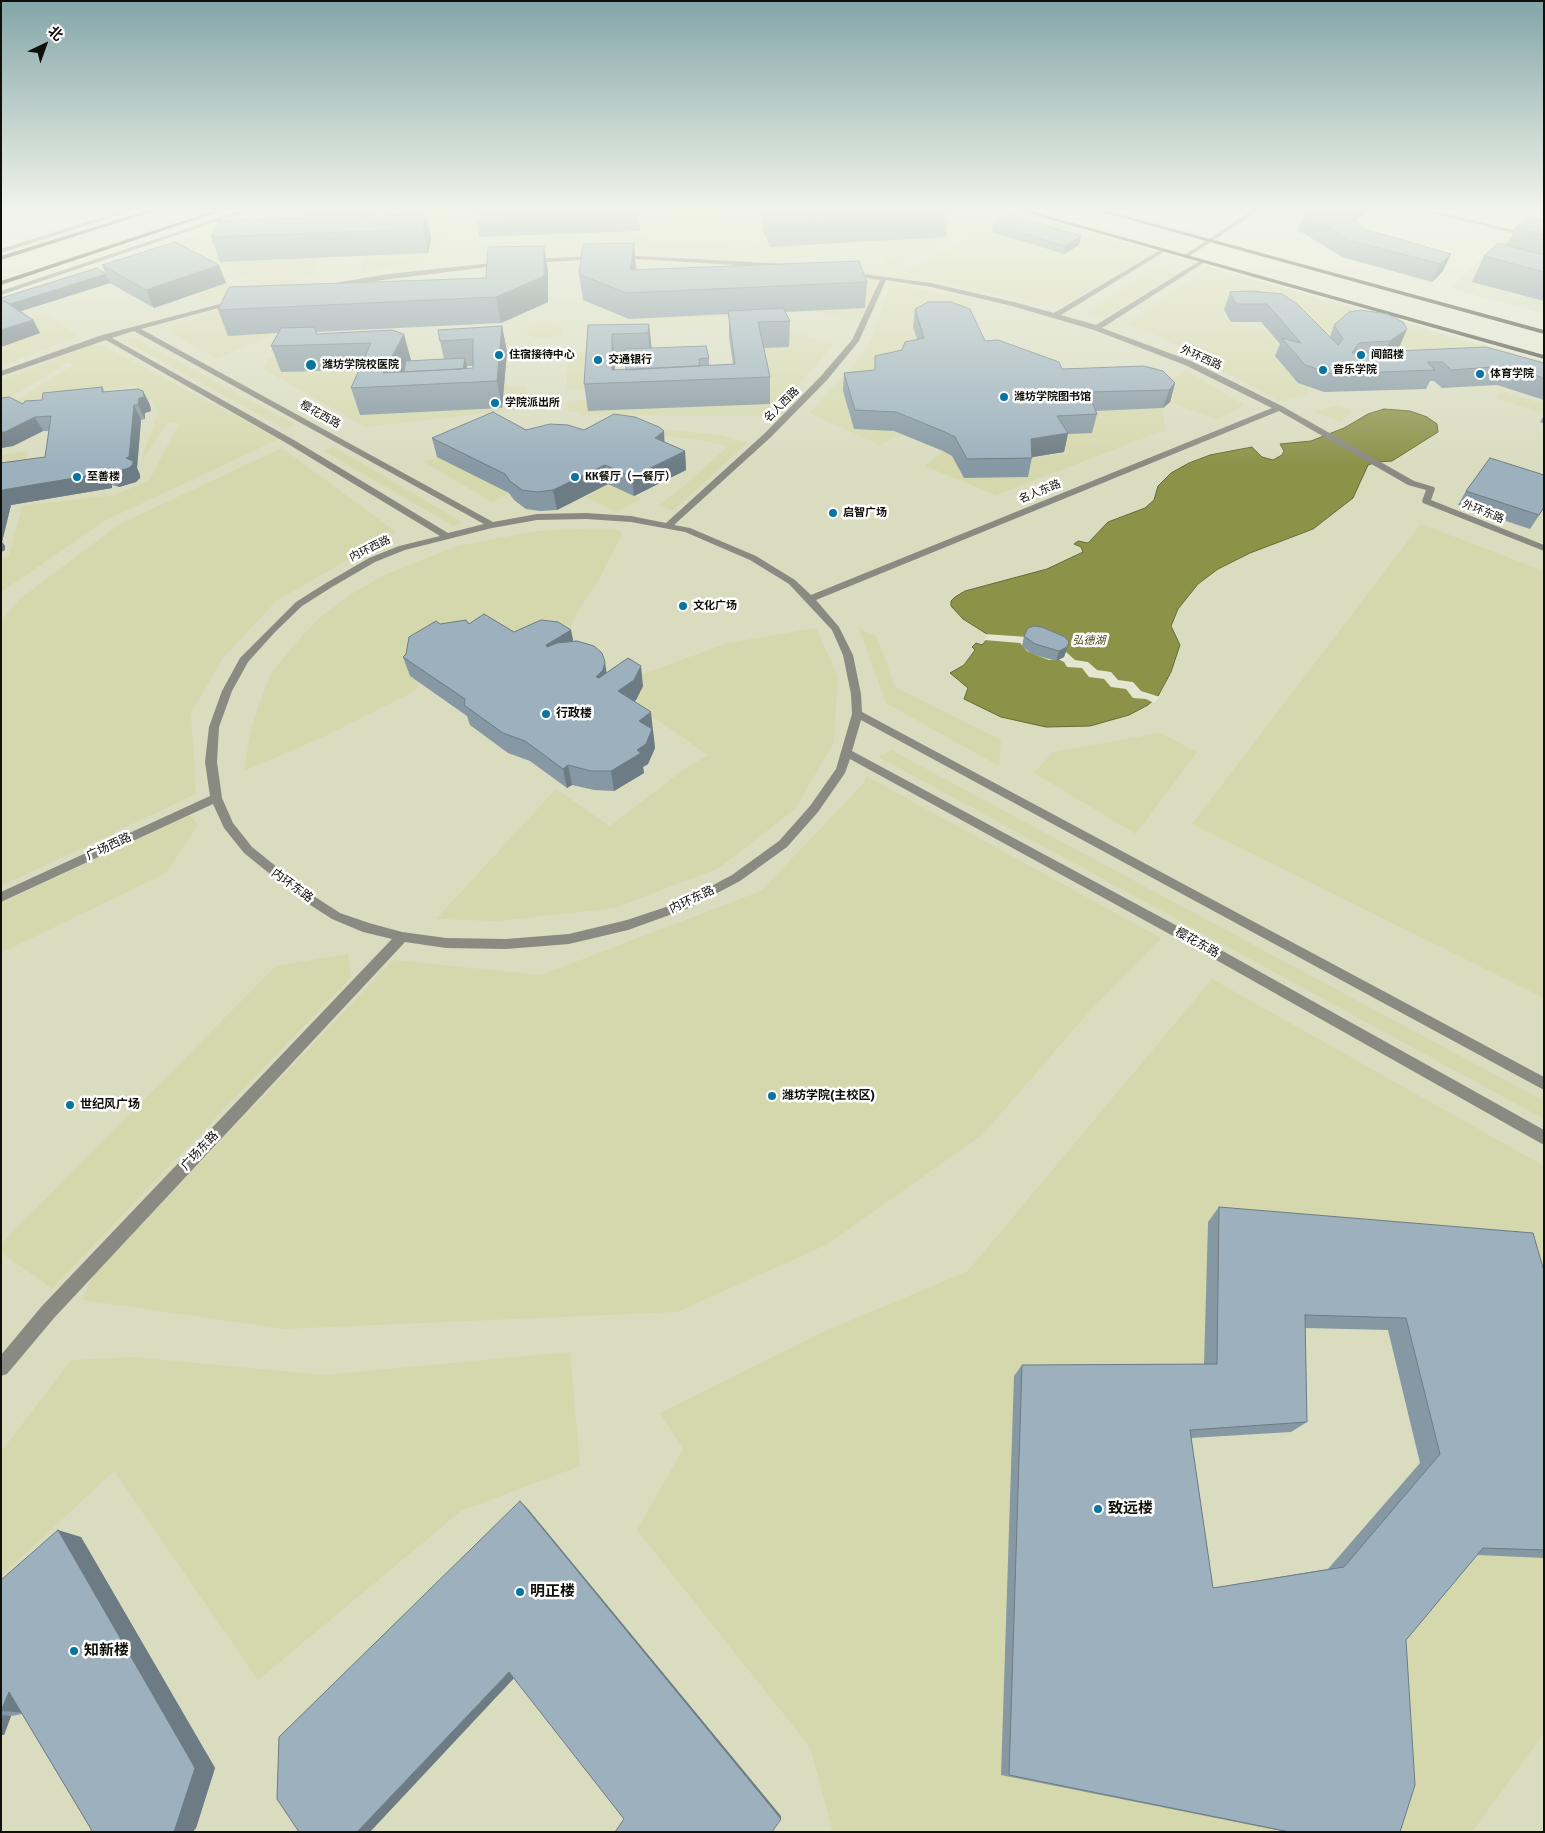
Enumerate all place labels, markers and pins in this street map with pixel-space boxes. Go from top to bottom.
place label: 住宿接待中心 [509,348,575,362]
place label: 闻韶楼 [1371,348,1404,362]
marker: 住宿接待中心 [493,349,505,361]
marker: 闻韶楼 [1355,349,1367,361]
place label: 交通银行 [608,353,652,367]
marker: 交通银行 [592,354,604,366]
marker: 潍坊学院校医院 [304,358,318,372]
place label: 潍坊学院校医院 [322,358,399,372]
place label: 音乐学院 [1333,363,1377,377]
marker: 音乐学院 [1317,364,1329,376]
place label: 体育学院 [1490,367,1534,381]
marker: 体育学院 [1474,368,1486,380]
place label: 潍坊学院图书馆 [1014,390,1091,404]
marker: 潍坊学院图书馆 [998,391,1010,403]
place label: 学院派出所 [505,396,560,410]
marker: 学院派出所 [489,397,501,409]
place label: 至善楼 [87,470,120,484]
place label: KK餐厅（一餐厅） [585,470,676,484]
marker: 至善楼 [71,471,83,483]
marker: KK餐厅（一餐厅） [569,471,581,483]
place label: 启智广场 [843,506,887,520]
marker: 启智广场 [827,507,839,519]
place label: 文化广场 [693,599,737,613]
marker: 文化广场 [677,600,689,612]
place label: 行政楼 [556,707,592,721]
marker: 行政楼 [540,708,552,720]
place label: 潍坊学院(主校区) [782,1089,875,1103]
marker: 潍坊学院(主校区) [766,1090,778,1102]
place label: 世纪风广场 [80,1098,140,1112]
marker: 世纪风广场 [64,1099,76,1111]
place label: 致远楼 [1108,1500,1153,1518]
marker: 致远楼 [1092,1503,1104,1515]
place label: 明正楼 [530,1583,575,1601]
marker: 明正楼 [514,1586,526,1598]
place label: 知新楼 [84,1642,129,1660]
marker: 知新楼 [68,1645,80,1657]

